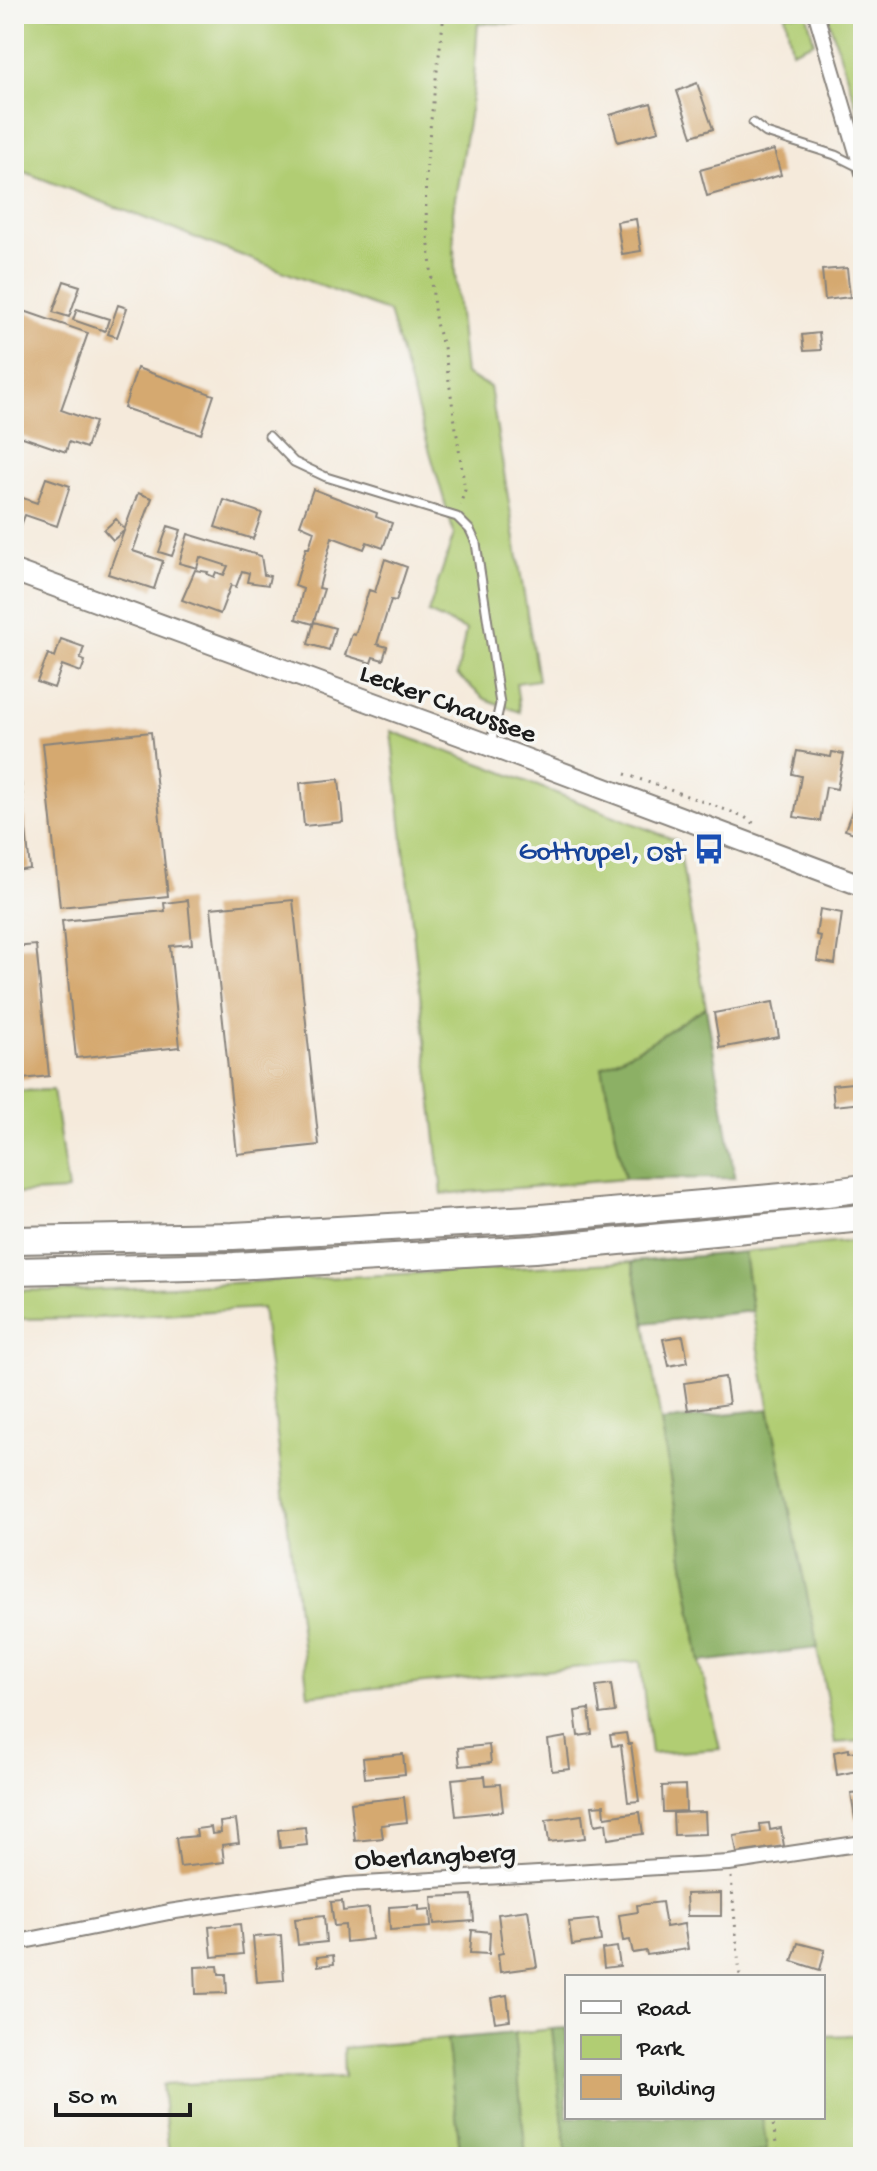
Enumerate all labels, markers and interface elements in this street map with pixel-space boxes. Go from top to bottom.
street label: Lecker Chaussee [354,658,541,753]
bus stop icon: Gottrupel, Ost [692,832,726,866]
place label: Gottrupel, Ost [518,837,688,870]
street label: Oberlangberg [353,1838,517,1879]
legend [565,1975,825,2119]
text: Road [637,1996,691,2025]
text: Park [636,2036,685,2065]
scale bar [56,2067,190,2117]
text: Building [636,2076,715,2105]
text: 50 m [68,2084,117,2113]

